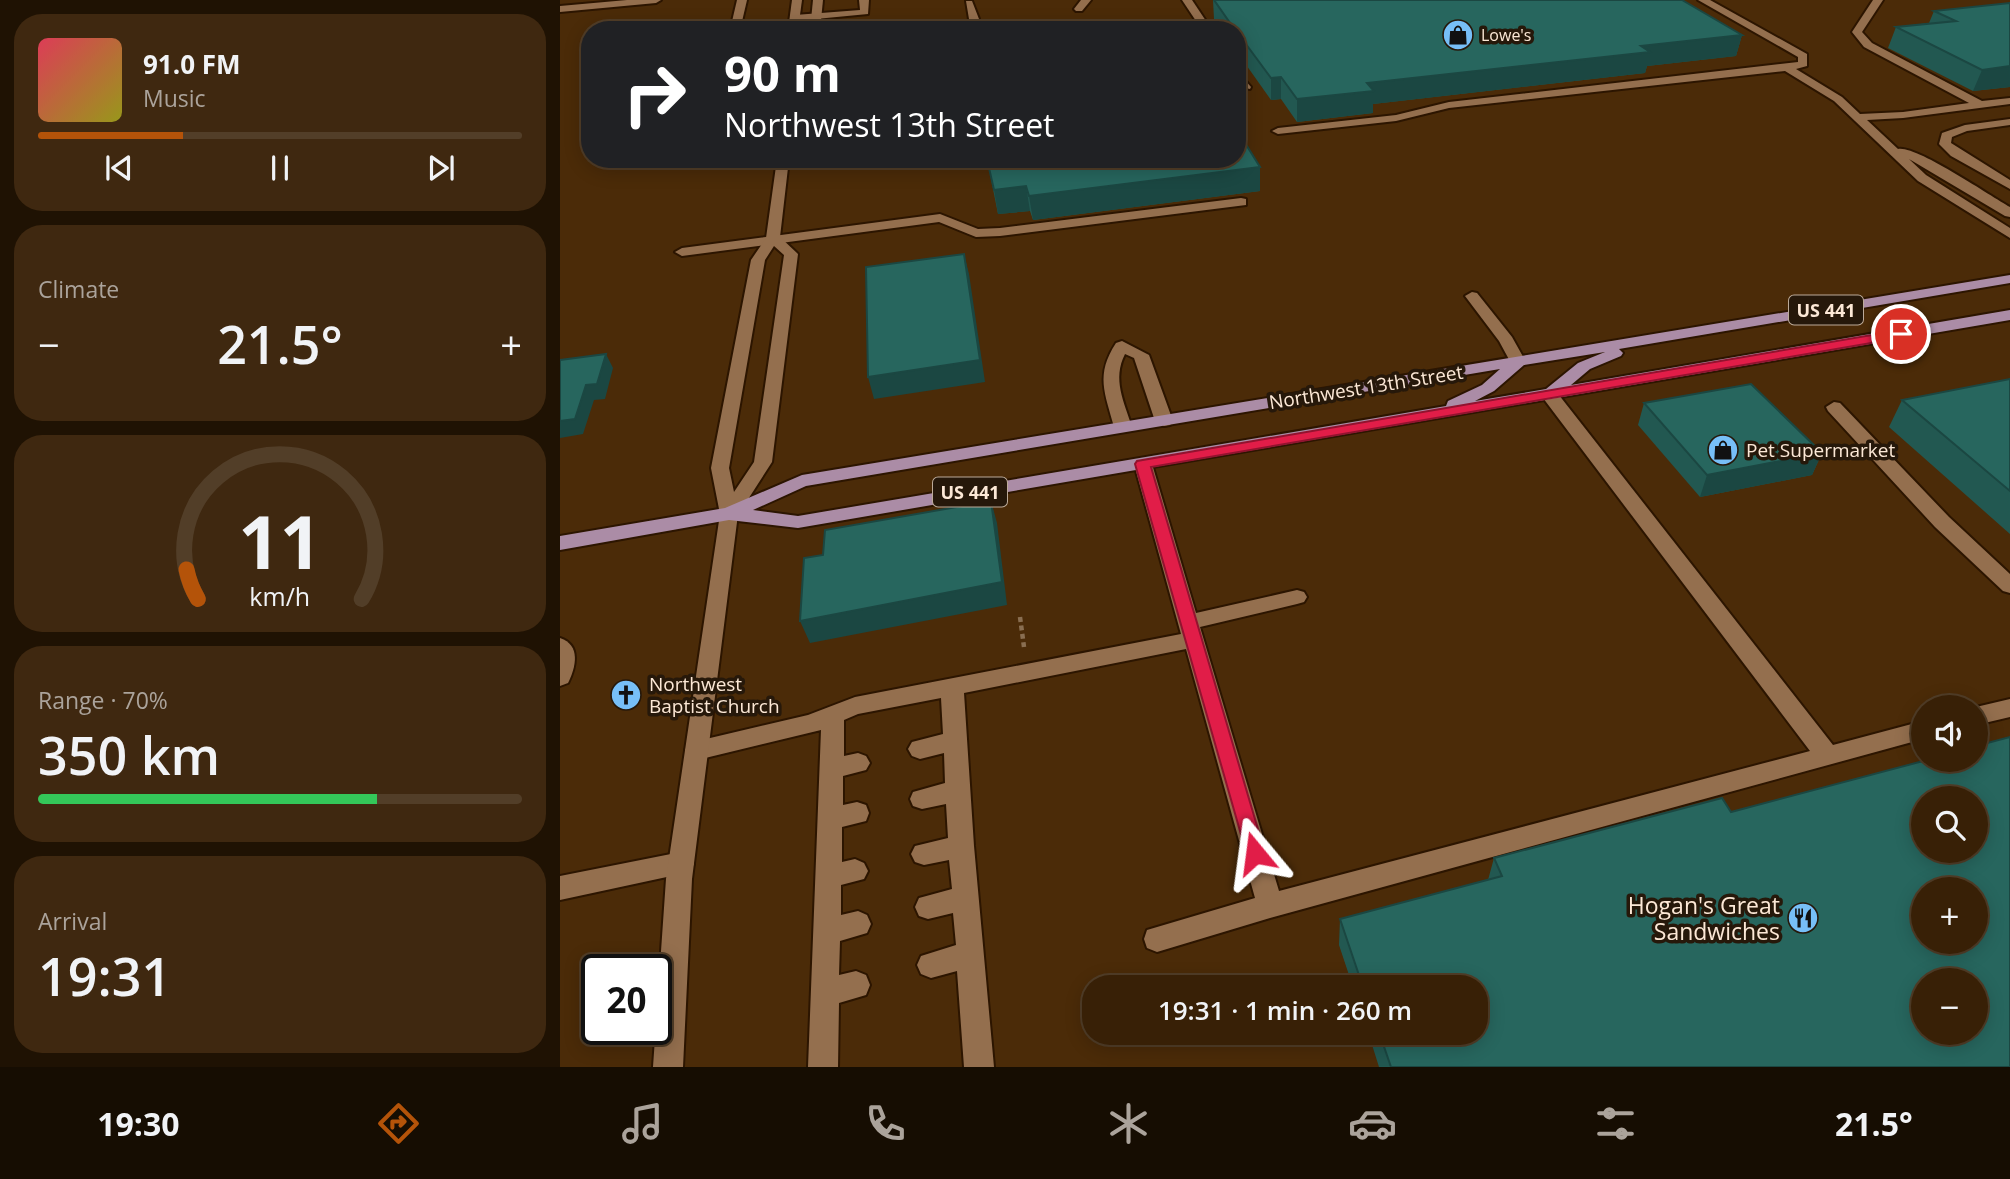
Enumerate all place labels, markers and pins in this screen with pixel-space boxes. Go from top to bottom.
shop icon: Lowe's [1441,18,1475,52]
place label: Lowe's [1481,24,1532,46]
pin [1871,304,1931,364]
shop icon: Pet Supermarket [1706,433,1740,467]
place label: Pet Supermarket [1746,437,1896,463]
place label: Northwest Baptist Church [649,671,780,719]
church icon: Northwest Baptist Church [609,678,643,712]
place label: Hogan's Great Sandwiches [1628,889,1780,947]
restaurant icon: Hogan's Great Sandwiches [1786,901,1820,935]

